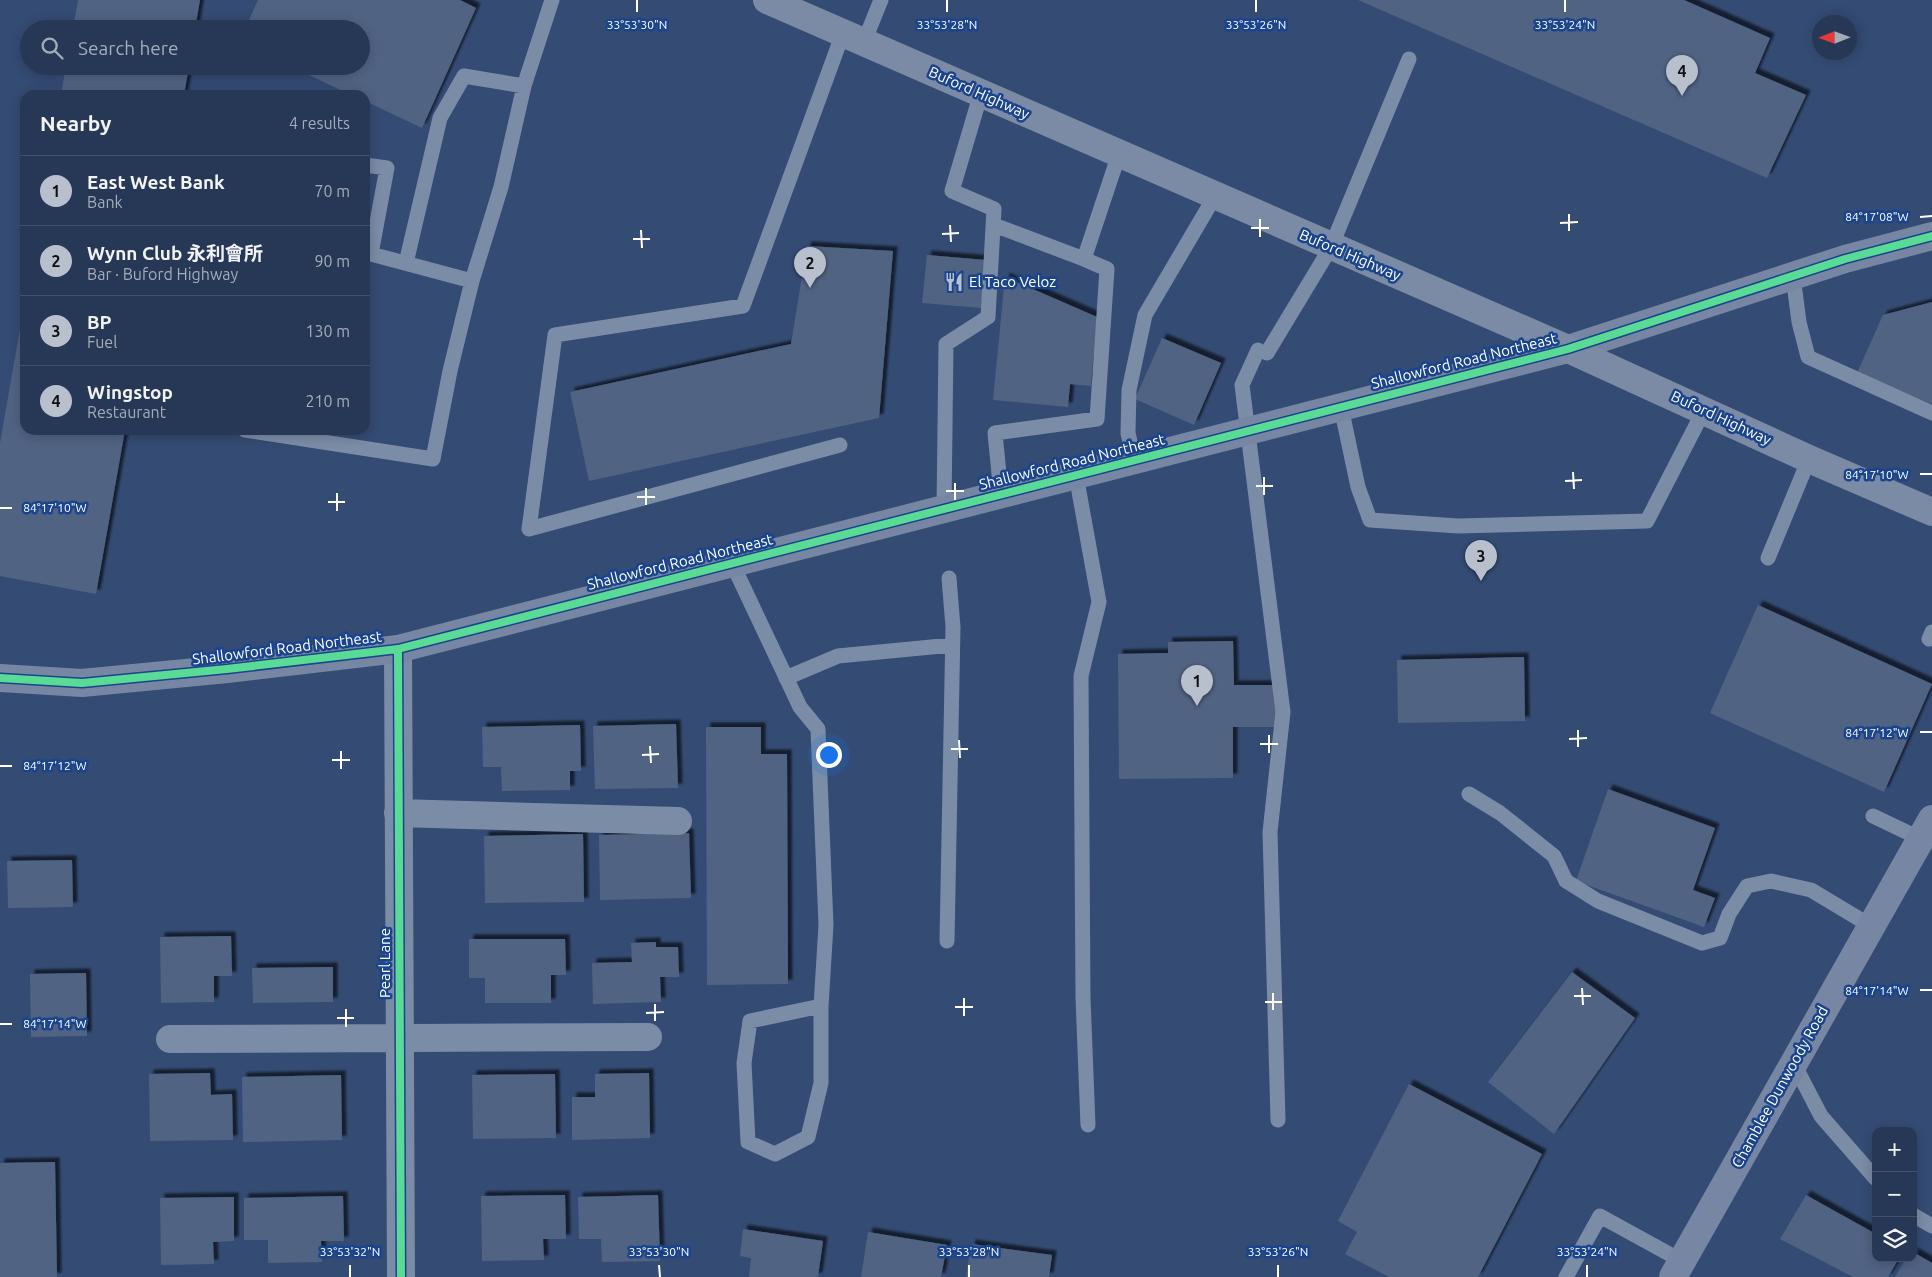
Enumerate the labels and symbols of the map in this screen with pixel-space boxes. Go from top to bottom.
north arrow [1812,15,1857,60]
text: 33°53'30"N [607,18,667,31]
text: 33°53'28"N [917,18,977,31]
text: 33°53'26"N [1226,18,1286,31]
text: 33°53'24"N [1535,18,1595,31]
pin: 4 [1666,55,1698,96]
street label: Buford Highway [926,63,1032,122]
text: 84°17'08"W [1845,210,1909,223]
street label: Buford Highway [1297,226,1403,284]
pin: 2 [794,247,826,288]
restaurant icon: El Taco Veloz [943,271,965,293]
place label: El Taco Veloz [969,273,1056,290]
street label: Shallowford Road Northeast [1369,329,1559,392]
street label: Buford Highway [1669,387,1774,448]
street label: Shallowford Road Northeast [977,430,1167,493]
text: 84°17'10"W [1845,468,1909,481]
text: 84°17'10"W [23,501,87,514]
street label: Shallowford Road Northeast [585,530,775,593]
pin: 3 [1465,540,1497,581]
street label: Shallowford Road Northeast [191,627,383,668]
pin: 1 [1181,665,1213,706]
text: 84°17'12"W [1845,726,1909,739]
your location [816,742,842,768]
text: 84°17'12"W [23,759,87,772]
street label: Pearl Lane [376,928,393,998]
text: 84°17'14"W [1845,984,1909,997]
street label: Chamblee Dunwoody Road [1728,1003,1831,1170]
text: 84°17'14"W [23,1017,87,1030]
text: 33°53'32"N [320,1245,380,1258]
text: 33°53'30"N [629,1245,689,1258]
text: 33°53'28"N [939,1245,999,1258]
text: 33°53'26"N [1248,1245,1308,1258]
text: 33°53'24"N [1557,1245,1617,1258]

